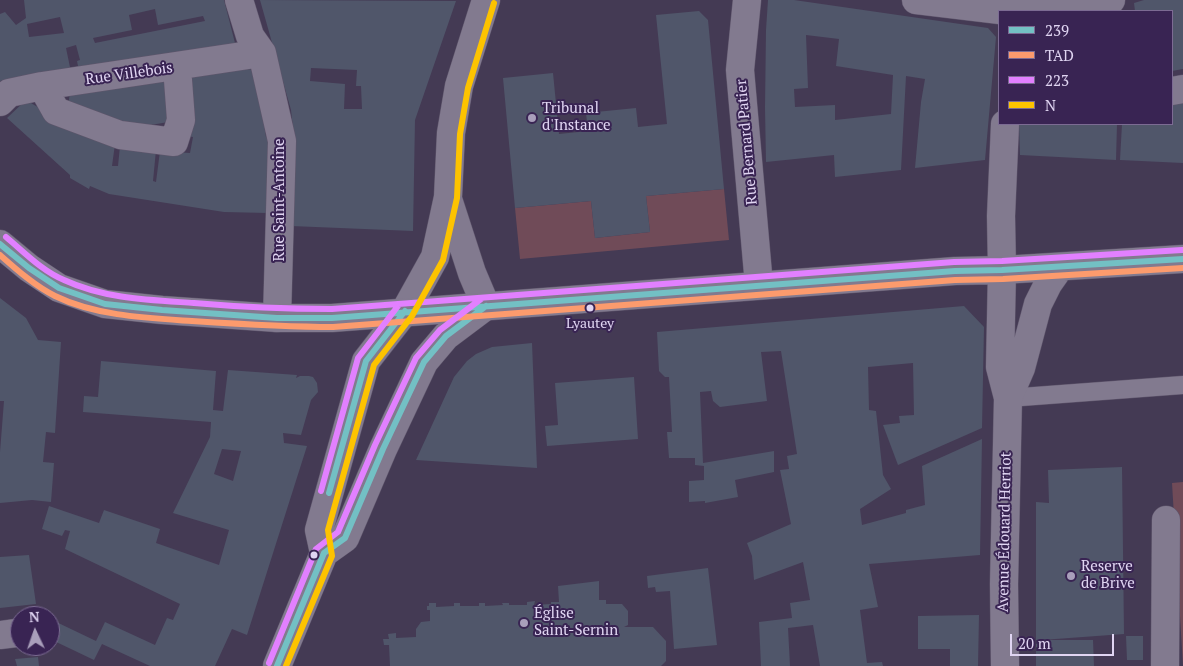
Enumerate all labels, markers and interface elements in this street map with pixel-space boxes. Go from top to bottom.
legend [998,10,1173,125]
text: 239 [1045,20,1069,40]
text: TAD [1045,45,1074,65]
street label: Rue Villebois [84,59,174,89]
text: 223 [1045,70,1069,90]
street label: Rue Bernard Patier [733,78,761,206]
text: N [1045,95,1056,115]
place label: Tribunal d'Instance [542,100,611,135]
marker: Tribunal d'Instance [526,112,538,124]
street label: Rue Saint-Antoine [271,138,289,262]
marker: Lyautey [585,303,595,313]
place label: Lyautey [566,316,614,332]
street label: Avenue Édouard Herriot [995,452,1015,612]
unlabelled marker [309,550,319,560]
place label: Reserve de Brive [1081,558,1135,593]
marker: Reserve de Brive [1065,570,1077,582]
place label: Église Saint-Sernin [534,605,618,640]
north arrow [10,606,60,656]
text: N [28,607,40,626]
marker: Église Saint-Sernin [518,617,530,629]
scale bar [1013,624,1117,656]
text: 20 m [1018,633,1051,653]

